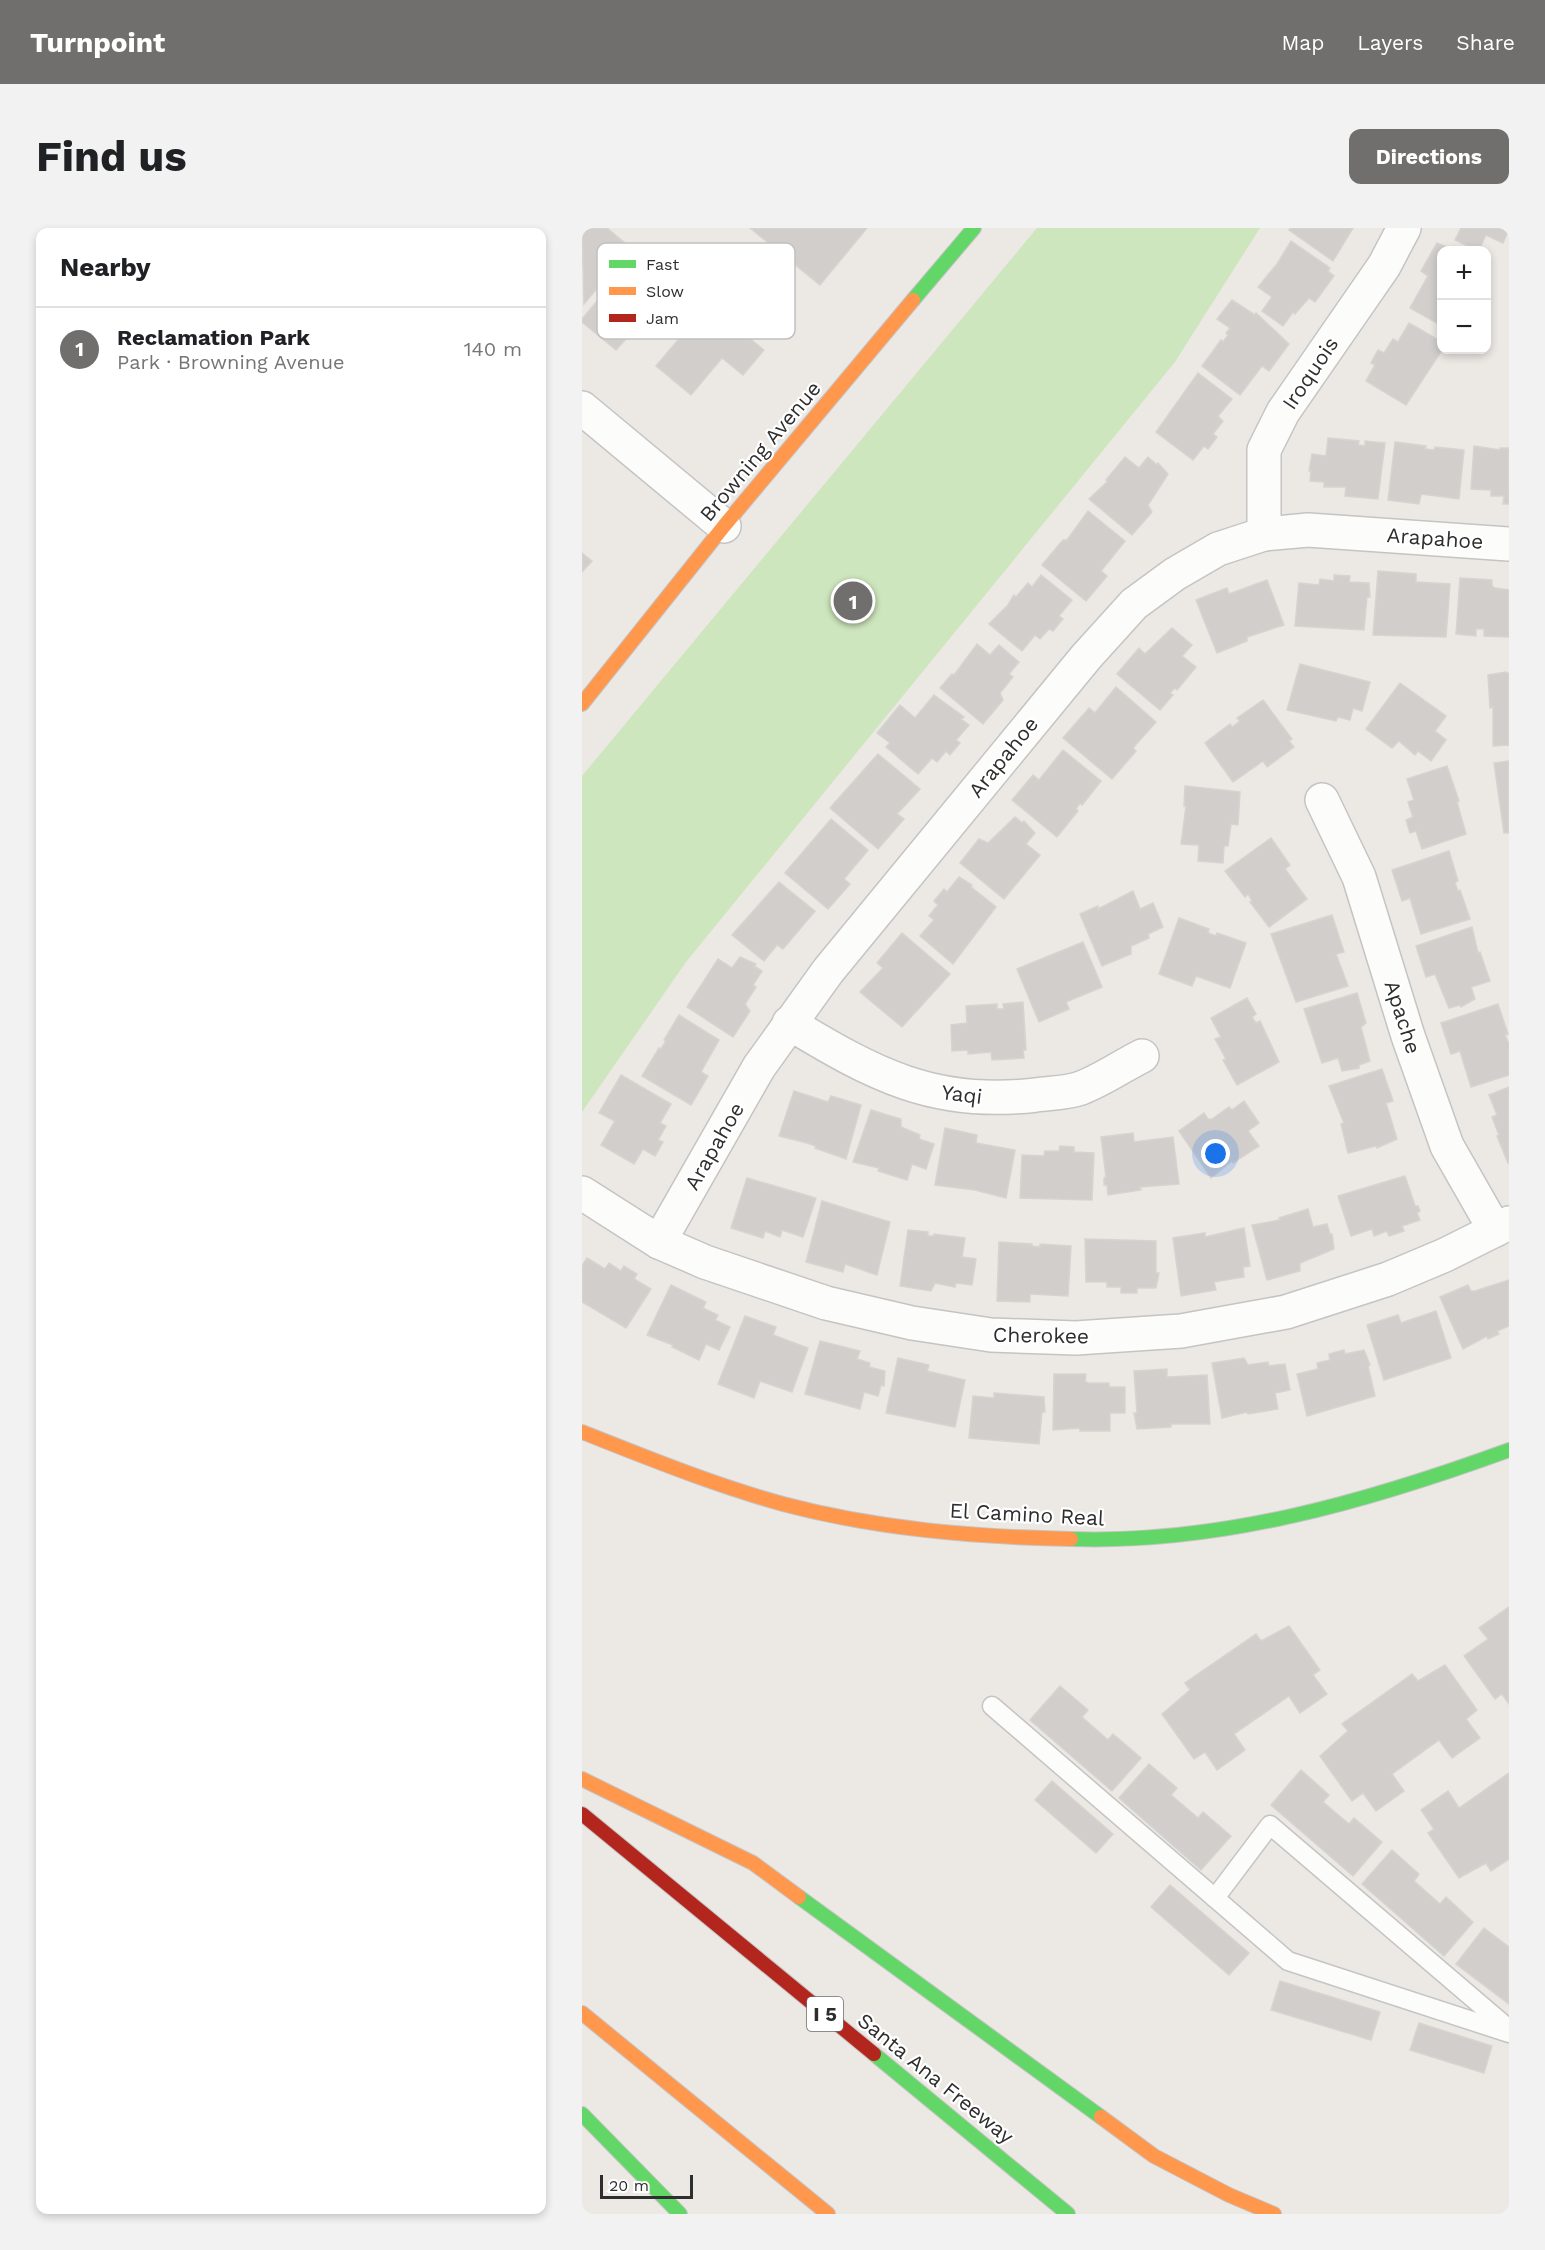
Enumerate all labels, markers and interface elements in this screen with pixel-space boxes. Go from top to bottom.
text: Turnpoint [30,26,165,59]
text: Map [1281,30,1324,55]
text: Layers [1357,30,1423,55]
text: Share [1456,30,1515,55]
button: Directions [1349,129,1509,184]
text: Find us [36,132,187,181]
legend [597,243,795,339]
map controls [1437,246,1491,354]
button: + [1437,246,1491,300]
text: Nearby [60,252,151,282]
text: Fast [646,255,679,274]
text: Slow [646,282,684,301]
button: − [1437,300,1491,354]
text: Jam [646,309,679,328]
text: Reclamation Park [117,325,310,350]
street label: Iroquois [1277,332,1343,414]
text: 1 [75,337,84,361]
text: 140 m [464,337,522,361]
text: Park · Browning Avenue [117,350,345,374]
street label: Browning Avenue [694,376,826,526]
street label: Arapahoe [1386,522,1484,554]
pin: 1 [834,578,872,623]
street label: Arapahoe [963,712,1043,802]
street label: Apache [1379,977,1427,1057]
street label: Yaqi [940,1079,984,1109]
street label: Arapahoe [679,1098,749,1194]
your location [1201,1139,1230,1168]
street label: Cherokee [993,1322,1089,1348]
street label: El Camino Real [949,1497,1106,1531]
road number: I 5 [807,1997,843,2031]
street label: Santa Ana Freeway [853,2007,1019,2149]
scale bar [600,2172,693,2200]
text: 20 m [609,2176,649,2195]

